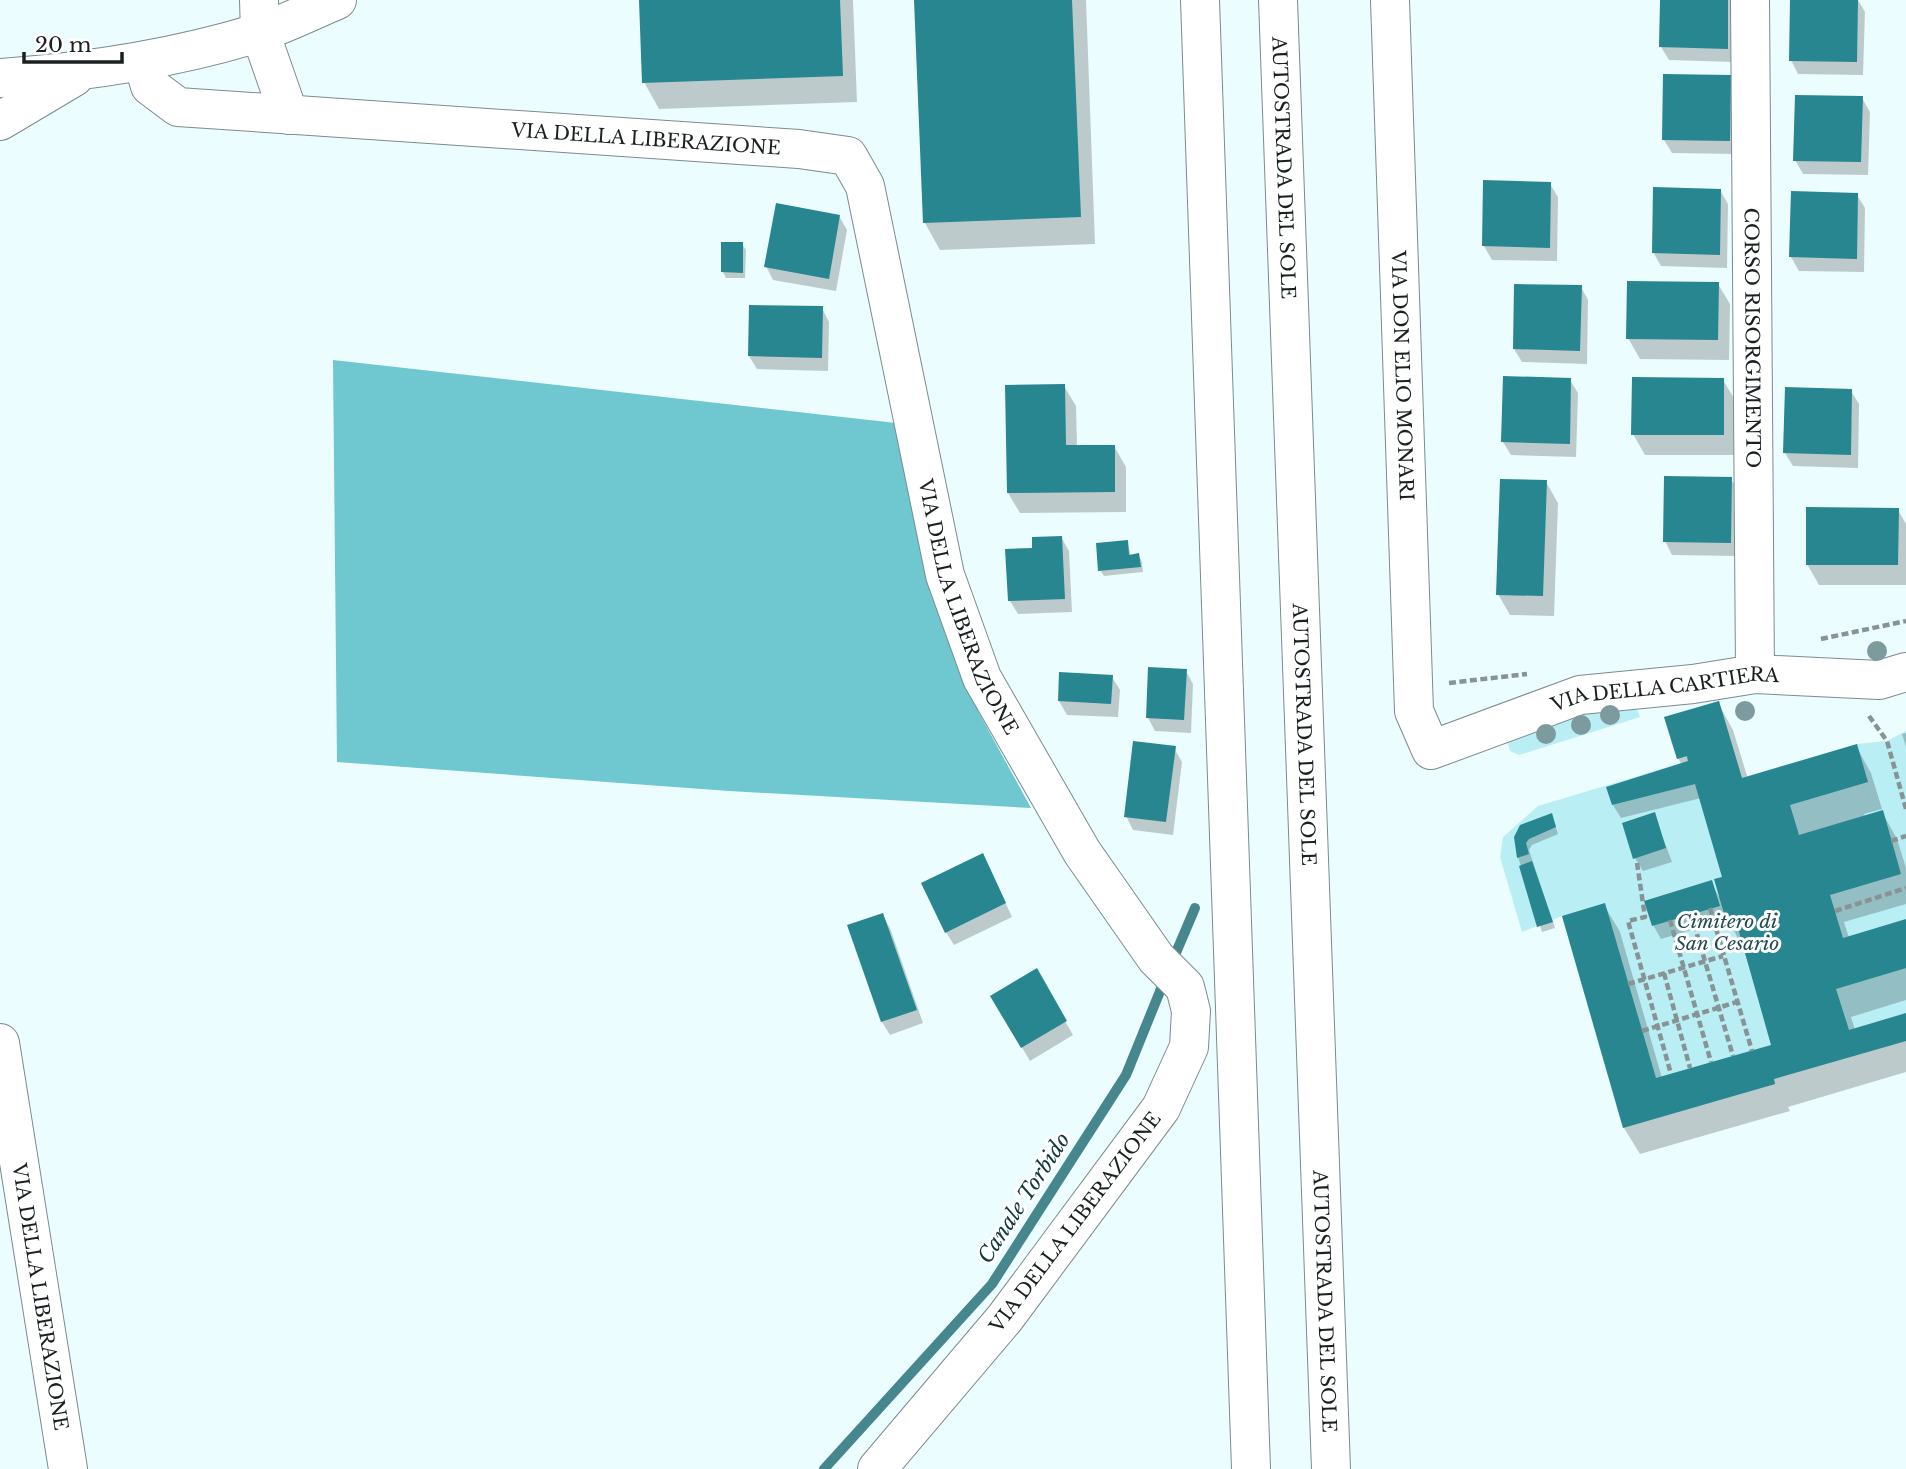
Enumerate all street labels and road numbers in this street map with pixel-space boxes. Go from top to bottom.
street label: AUTOSTRADA DEL SOLE [1267,35,1300,300]
street label: VIA DELLA LIBERAZIONE [509,118,781,160]
street label: CORSO RISORGIMENTO [1740,208,1764,468]
street label: VIA DON ELIO MONARI [1386,249,1418,502]
street label: VIA DELLA LIBERAZIONE [913,476,1023,739]
street label: AUTOSTRADA DEL SOLE [1288,602,1320,866]
street label: VIA DELLA CARTIERA [1547,663,1780,717]
street label: VIA DELLA LIBERAZIONE [984,1108,1166,1338]
street label: VIA DELLA LIBERAZIONE [7,1161,73,1432]
street label: AUTOSTRADA DEL SOLE [1308,1168,1341,1433]

